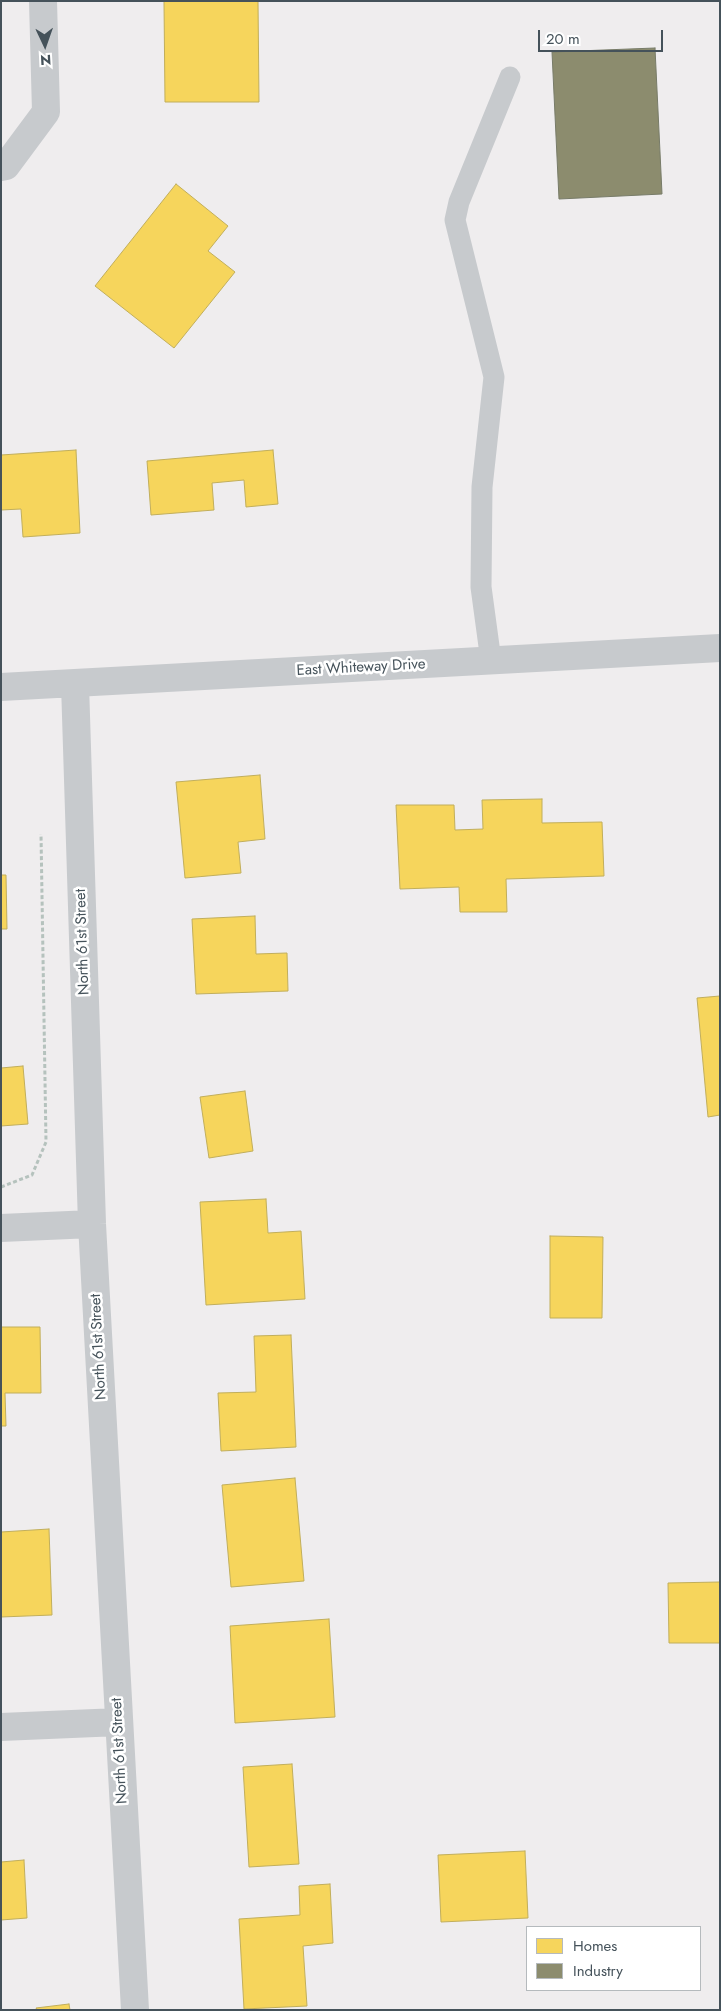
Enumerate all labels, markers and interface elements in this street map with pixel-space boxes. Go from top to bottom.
north arrow [20,20,70,70]
scale bar [541,20,666,52]
text: 20 m [546,28,580,50]
text: N [40,50,52,70]
street label: East Whiteway Drive [296,656,426,680]
street label: North 61st Street [72,889,94,995]
street label: North 61st Street [87,1293,111,1401]
street label: North 61st Street [108,1697,132,1805]
legend [526,1926,701,1991]
text: Homes [573,1935,617,1957]
text: Industry [573,1960,623,1982]

